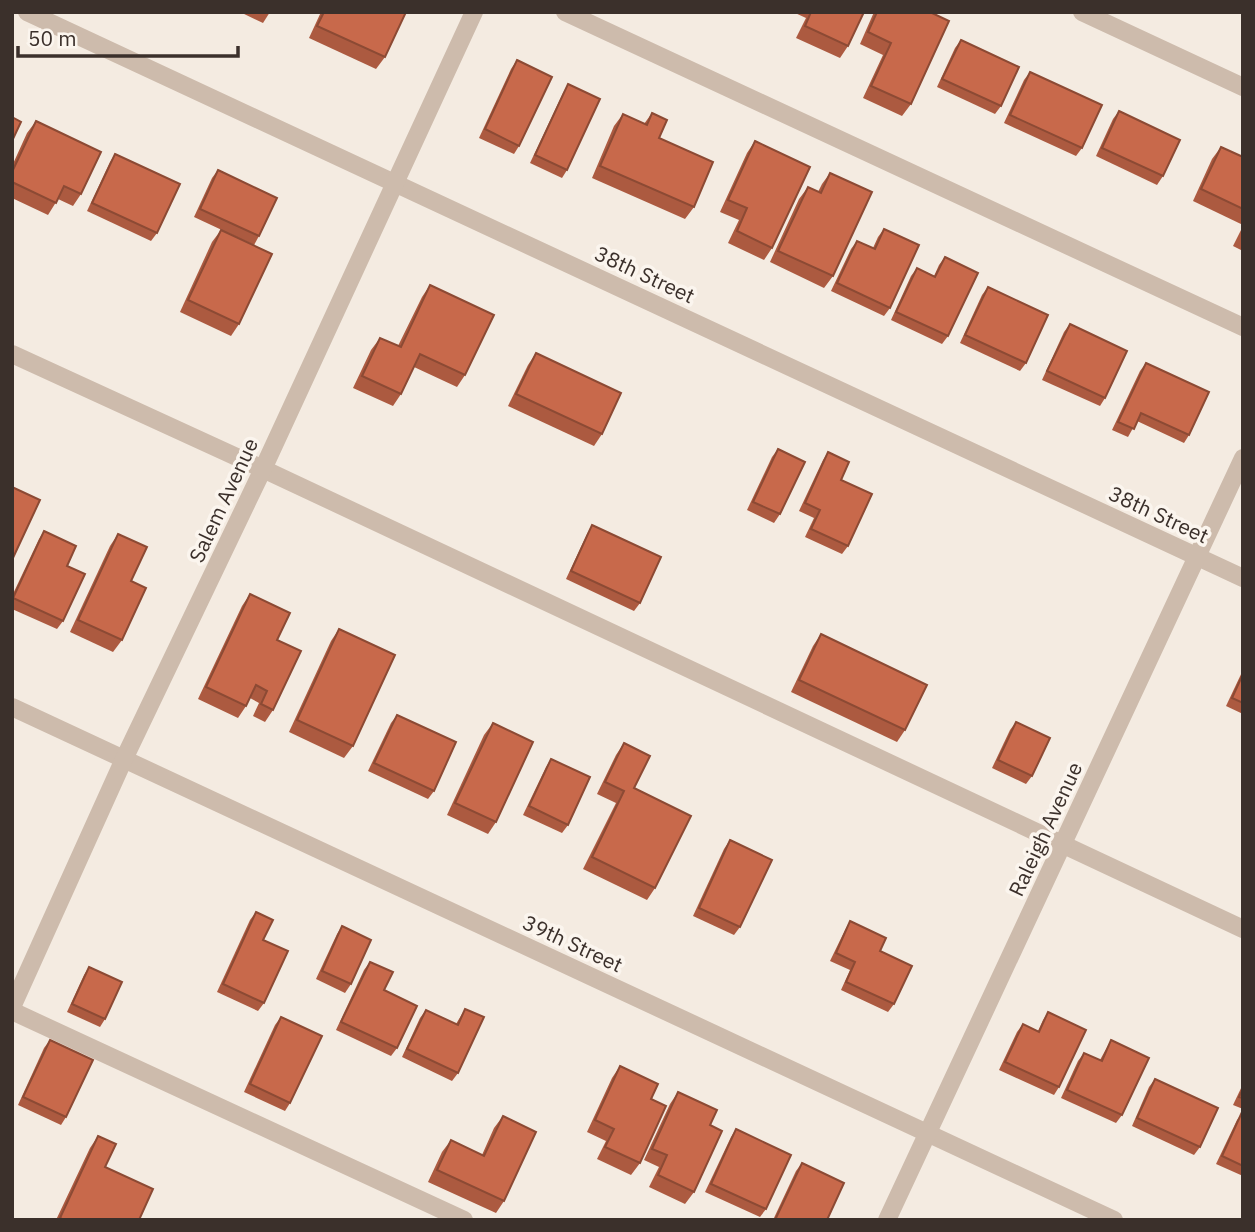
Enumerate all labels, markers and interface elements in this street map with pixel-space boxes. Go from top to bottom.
scale bar [18,14,238,58]
text: 50 m [28,24,77,52]
street label: 38th Street [591,239,699,309]
street label: Salem Avenue [182,433,264,567]
street label: 38th Street [1105,479,1213,549]
street label: Raleigh Avenue [1002,757,1088,901]
street label: 39th Street [519,908,627,978]

